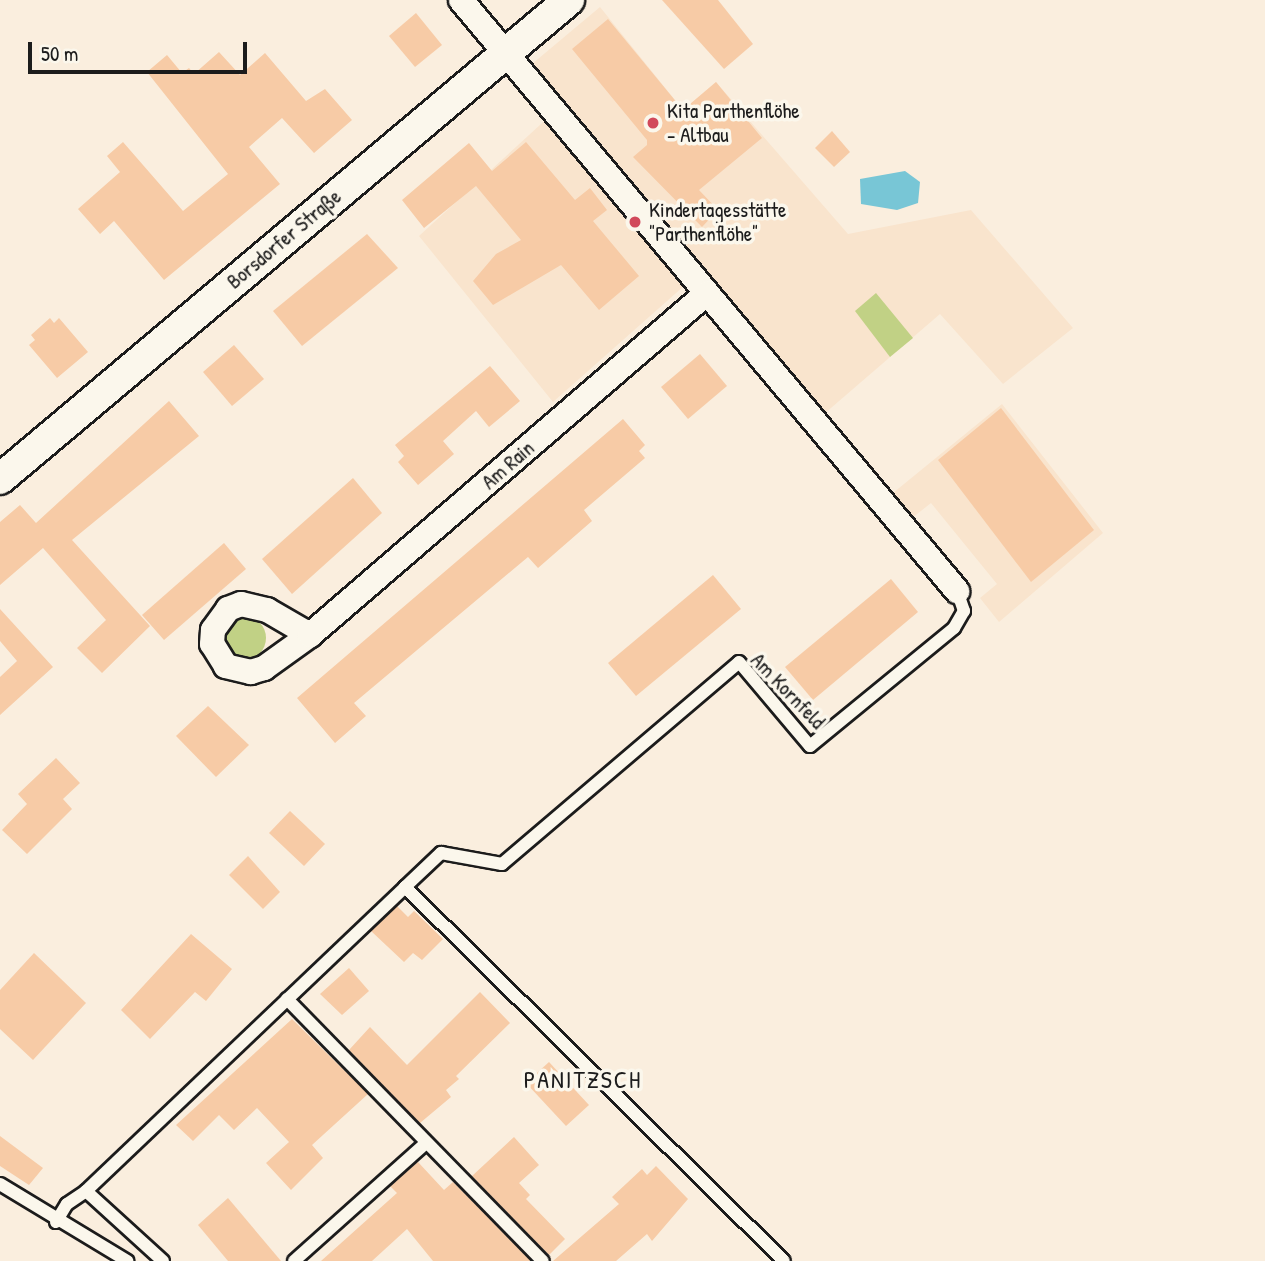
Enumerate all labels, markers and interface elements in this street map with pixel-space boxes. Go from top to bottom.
scale bar [32,28,250,72]
text: 50 m [41,39,78,68]
place label: Kita Parthenflöhe - Altbau [667,98,800,148]
marker: Kita Parthenflöhe - Altbau [645,115,661,131]
street label: Borsdorfer Straße [222,184,346,294]
place label: Kindertagesstätte "Parthenflöhe" [649,197,786,247]
marker: Kindertagesstätte "Parthenflöhe" [627,214,643,230]
street label: Am Rain [477,435,539,495]
street label: Am Kornfeld [746,648,830,734]
district label: PANITZSCH [525,1066,641,1094]

